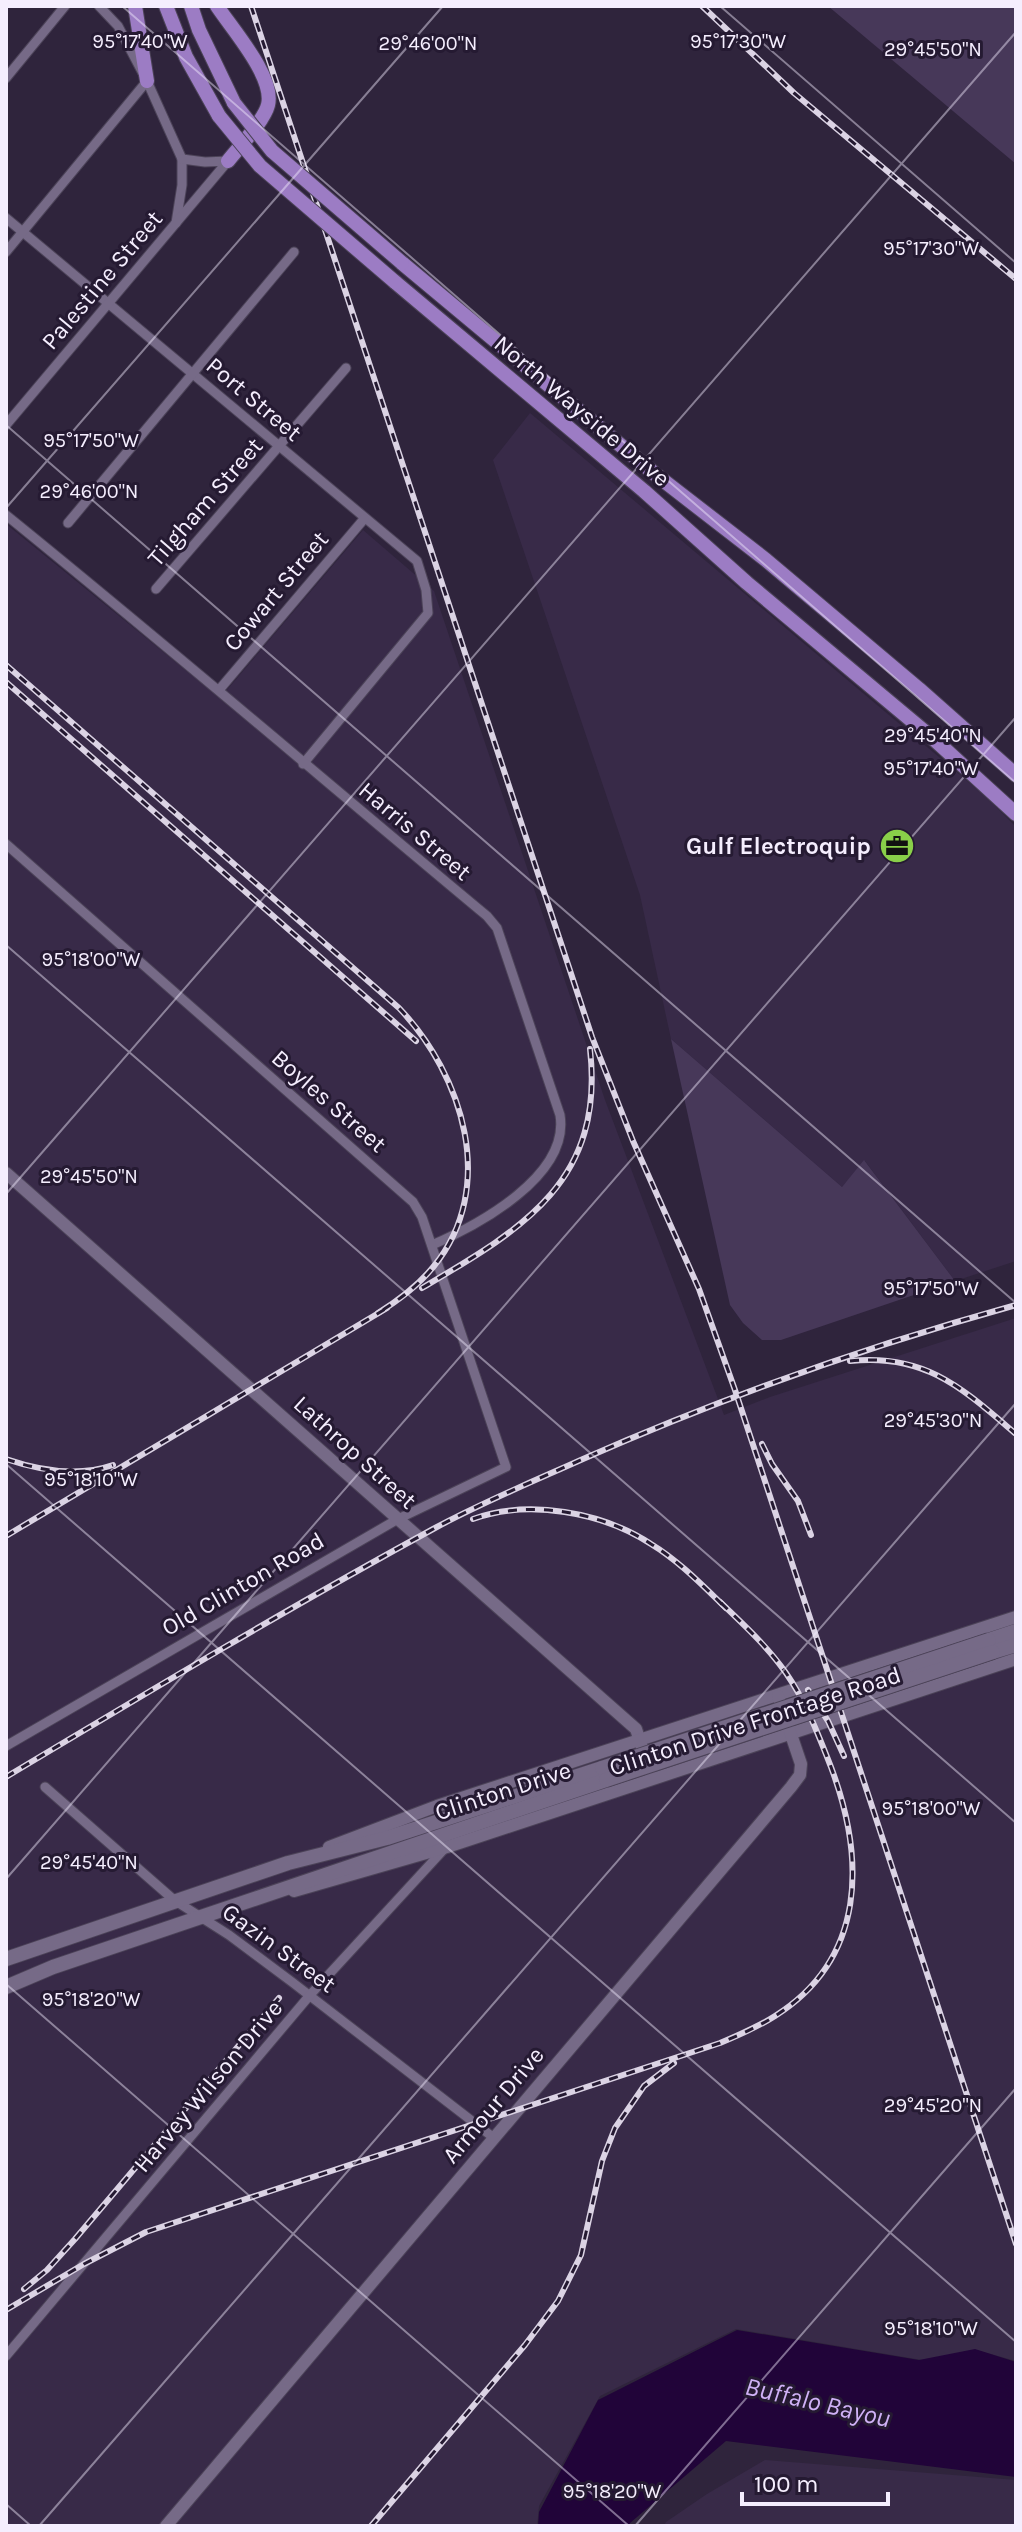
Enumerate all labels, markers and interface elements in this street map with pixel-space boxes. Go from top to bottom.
text: 95°17'40"W [92,30,188,53]
text: 95°17'30"W [690,30,786,53]
text: 29°46'00"N [379,32,477,55]
text: 29°45'50"N [884,38,982,61]
street label: Palestine Street [36,205,168,355]
text: 95°17'30"W [883,237,979,260]
street label: North Wayside Drive [489,329,675,493]
street label: Port Street [201,351,307,447]
text: 95°17'50"W [43,429,139,452]
street label: Tilgham Street [142,432,268,572]
text: 29°46'00"N [40,480,138,503]
street label: Cowart Street [218,525,334,657]
text: 29°45'40"N [884,724,982,747]
text: 95°17'40"W [883,757,979,780]
street label: Harris Street [353,776,477,886]
office icon: Gulf Electroquip [878,827,916,865]
place label: Gulf Electroquip [686,832,871,860]
text: 95°18'00"W [41,948,141,971]
street label: Boyles Street [266,1044,392,1158]
text: 29°45'50"N [40,1165,138,1188]
text: 95°17'50"W [883,1277,979,1300]
street label: Lathrop Street [288,1390,422,1514]
text: 29°45'30"N [884,1409,982,1432]
text: 95°18'10"W [44,1468,138,1491]
street label: Old Clinton Road [157,1526,329,1642]
street label: Clinton Drive Frontage Road [606,1661,904,1781]
street label: Clinton Drive [431,1756,575,1826]
text: 95°18'00"W [881,1797,981,1820]
text: 29°45'40"N [40,1851,138,1874]
street label: Gazin Street [217,1898,341,1998]
text: 95°18'20"W [42,1988,140,2011]
street label: Harvey Wilson Drive [128,1994,288,2178]
street label: Armour Drive [436,2041,550,2169]
text: 29°45'20"N [884,2094,982,2117]
text: 95°18'10"W [884,2317,978,2340]
water label: Buffalo Bayou [742,2371,894,2434]
scale bar [742,2456,888,2506]
text: 100 m [754,2470,819,2498]
text: 95°18'20"W [563,2480,661,2503]

